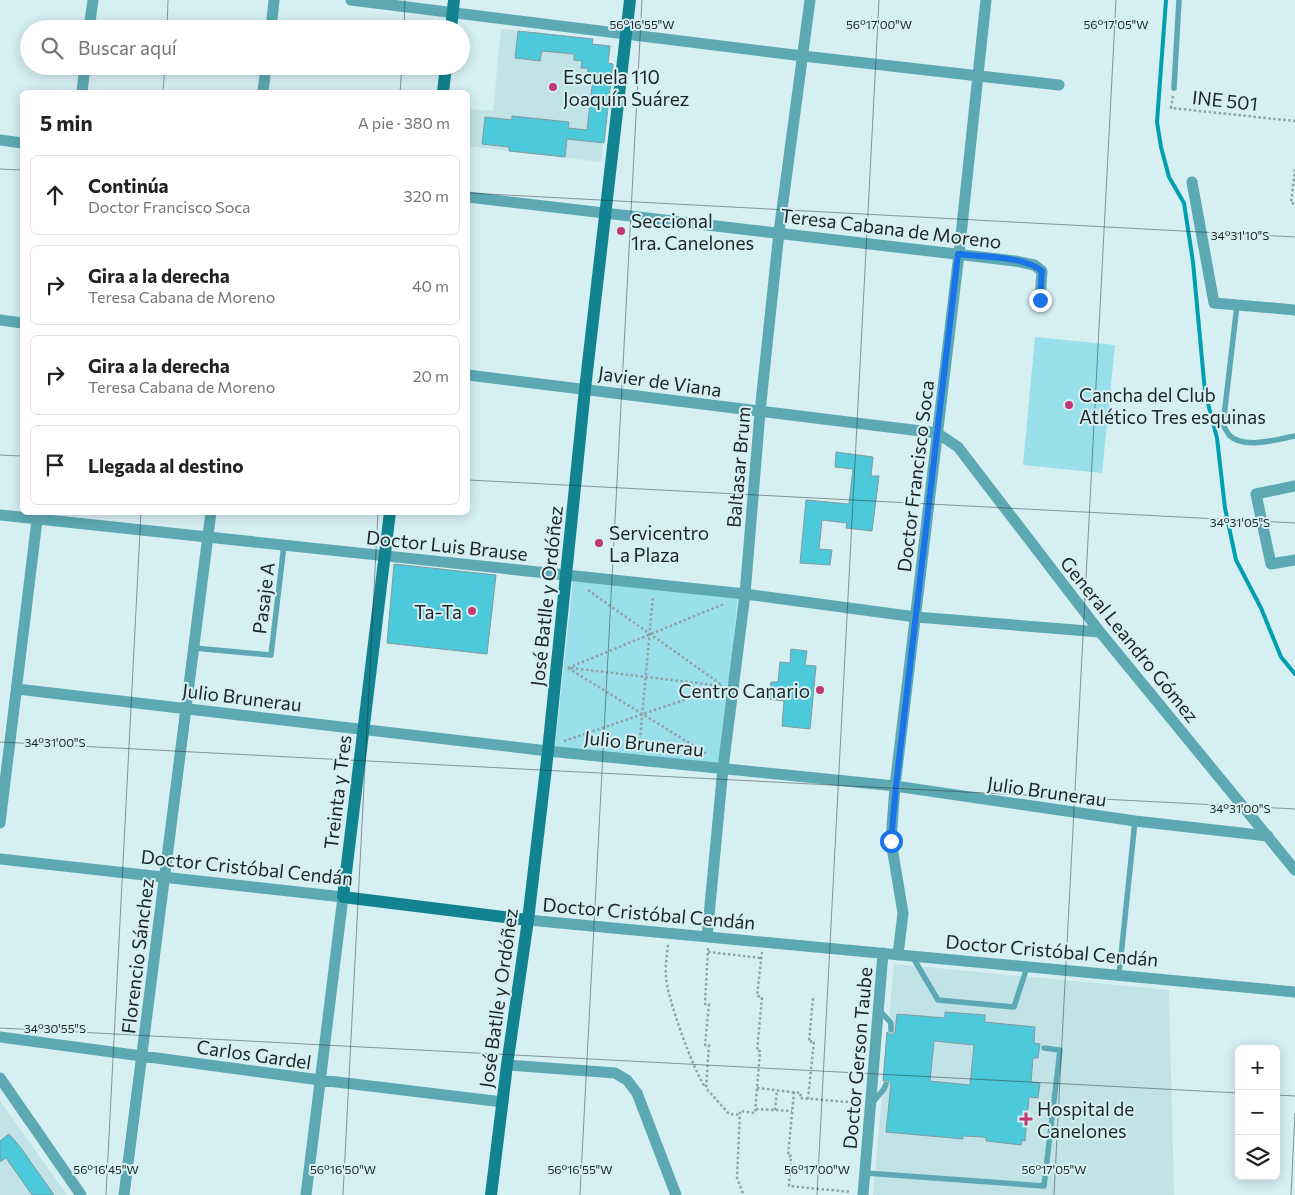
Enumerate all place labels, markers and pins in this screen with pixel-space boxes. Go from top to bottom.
place label: Escuela 110 Joaquín Suárez [563,65,689,110]
marker: Escuela 110 Joaquín Suárez [547,81,559,93]
place label: Seccional 1ra. Canelones [631,209,754,254]
marker: Seccional 1ra. Canelones [615,225,627,237]
place label: Cancha del Club Atlético Tres esquinas [1079,383,1266,428]
marker: Cancha del Club Atlético Tres esquinas [1063,399,1075,411]
place label: Servicentro La Plaza [609,521,709,566]
marker: Servicentro La Plaza [593,537,605,549]
place label: Ta-Ta [414,600,462,623]
marker: Ta-Ta [466,605,478,617]
place label: Centro Canario [678,679,810,702]
marker: Centro Canario [814,684,826,696]
place label: Hospital de Canelones [1037,1097,1134,1142]
marker: Hospital de Canelones [1019,1112,1033,1126]

